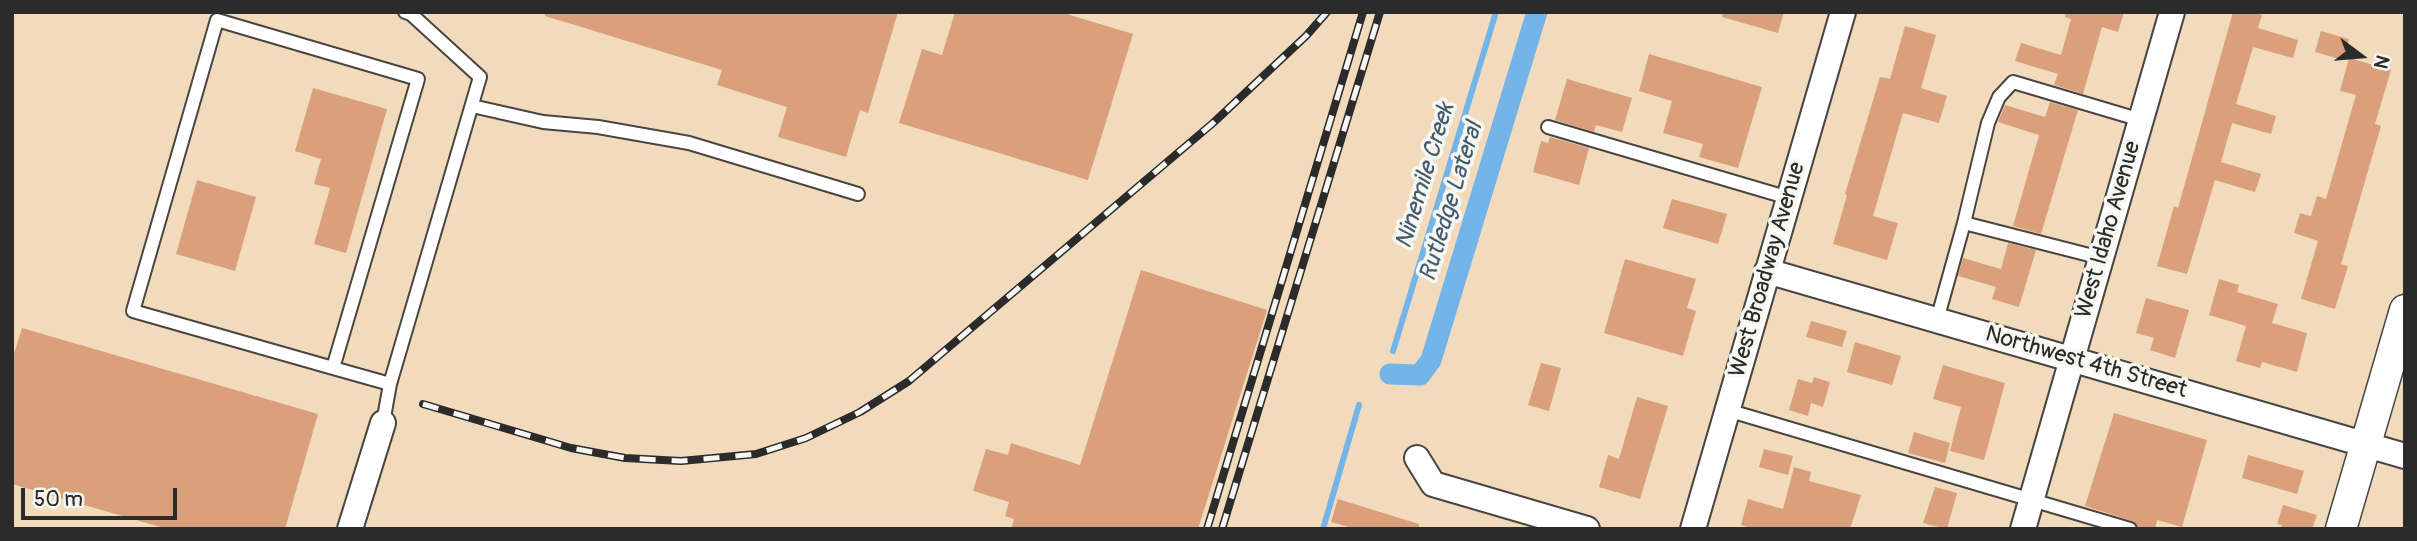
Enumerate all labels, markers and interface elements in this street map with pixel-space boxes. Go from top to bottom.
north arrow [2326,21,2396,91]
text: N [2368,52,2394,71]
water label: Ninemile Creek [1390,100,1462,252]
water label: Rutledge Lateral [1414,119,1490,285]
street label: West Idaho Avenue [2071,138,2147,322]
street label: West Broadway Avenue [1724,159,1812,381]
street label: Northwest 4th Street [1982,321,2190,405]
scale bar [24,475,180,518]
text: 50 m [34,486,83,513]

